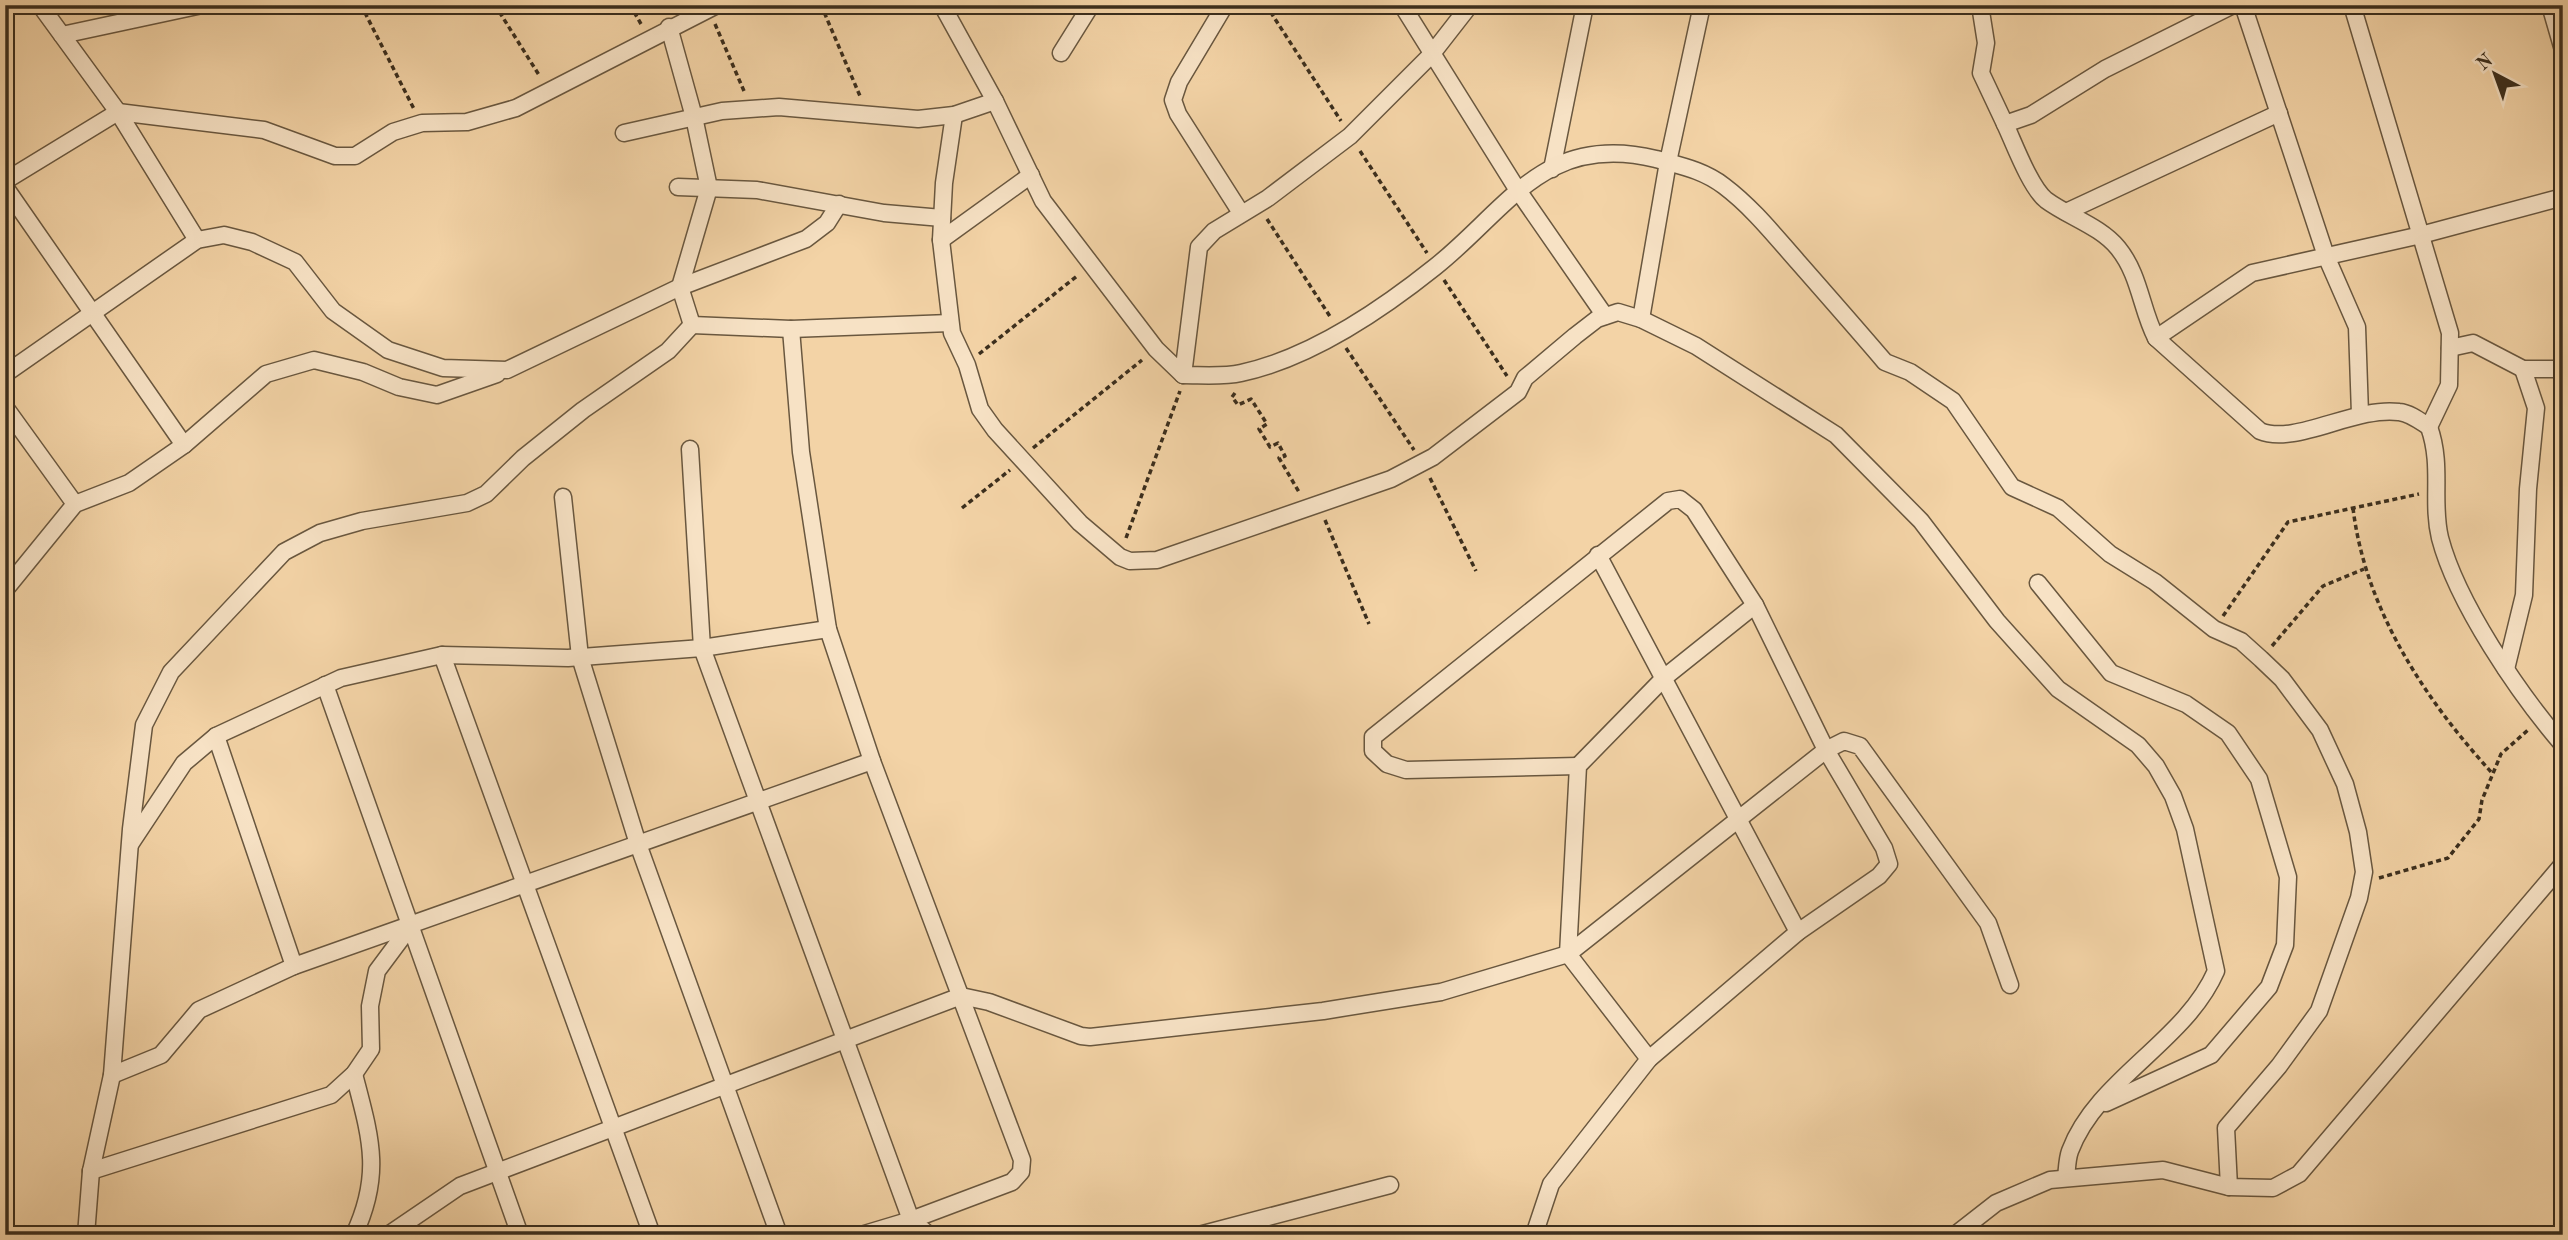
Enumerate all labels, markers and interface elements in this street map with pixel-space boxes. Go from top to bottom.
north arrow [2460,38,2530,108]
text: N [2474,51,2498,75]

